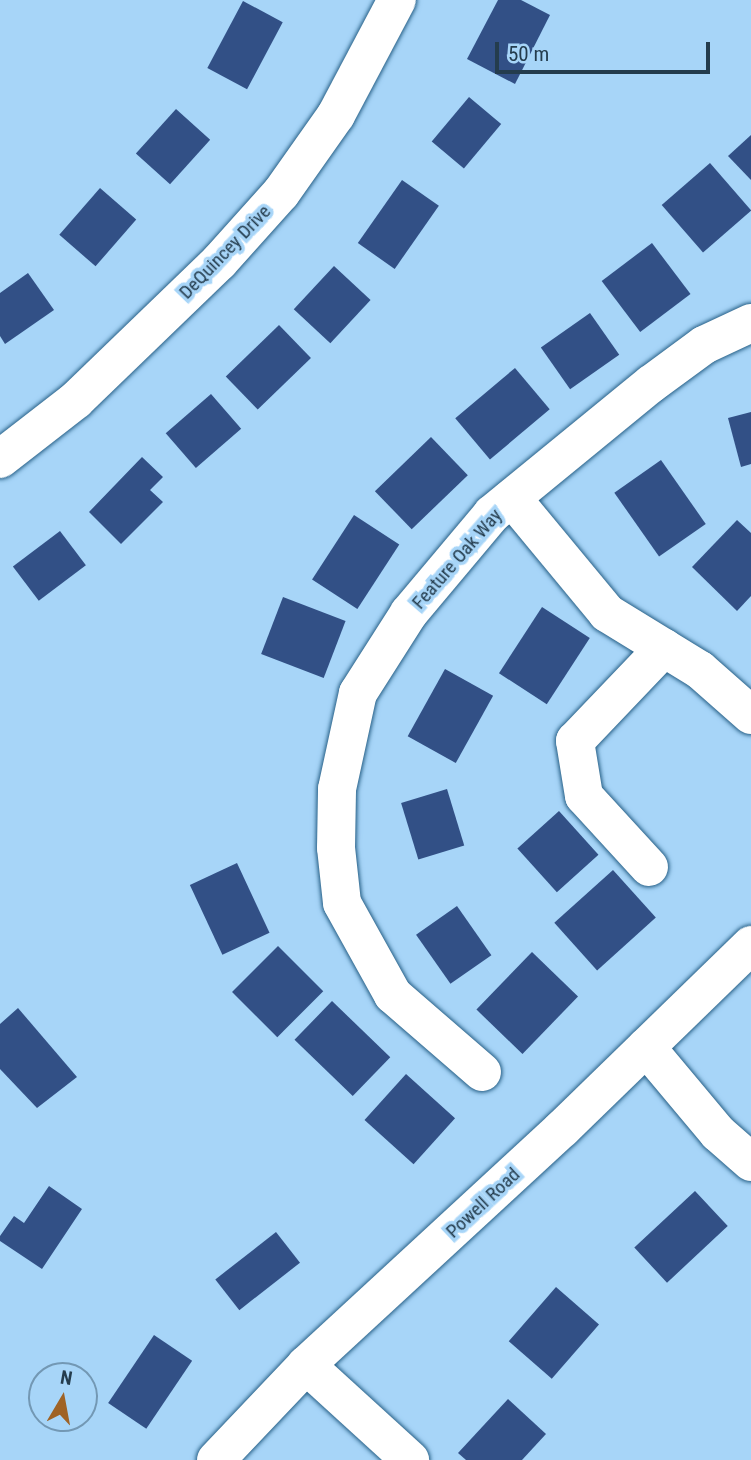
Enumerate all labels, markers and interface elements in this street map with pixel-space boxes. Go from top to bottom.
scale bar [499,28,714,72]
text: 50 m [508,42,549,66]
street label: DeQuincey Drive [175,200,275,304]
street label: Feature Oak Way [407,504,507,614]
street label: Powell Road [441,1163,525,1243]
north arrow [28,1362,98,1432]
text: N [59,1365,74,1390]

